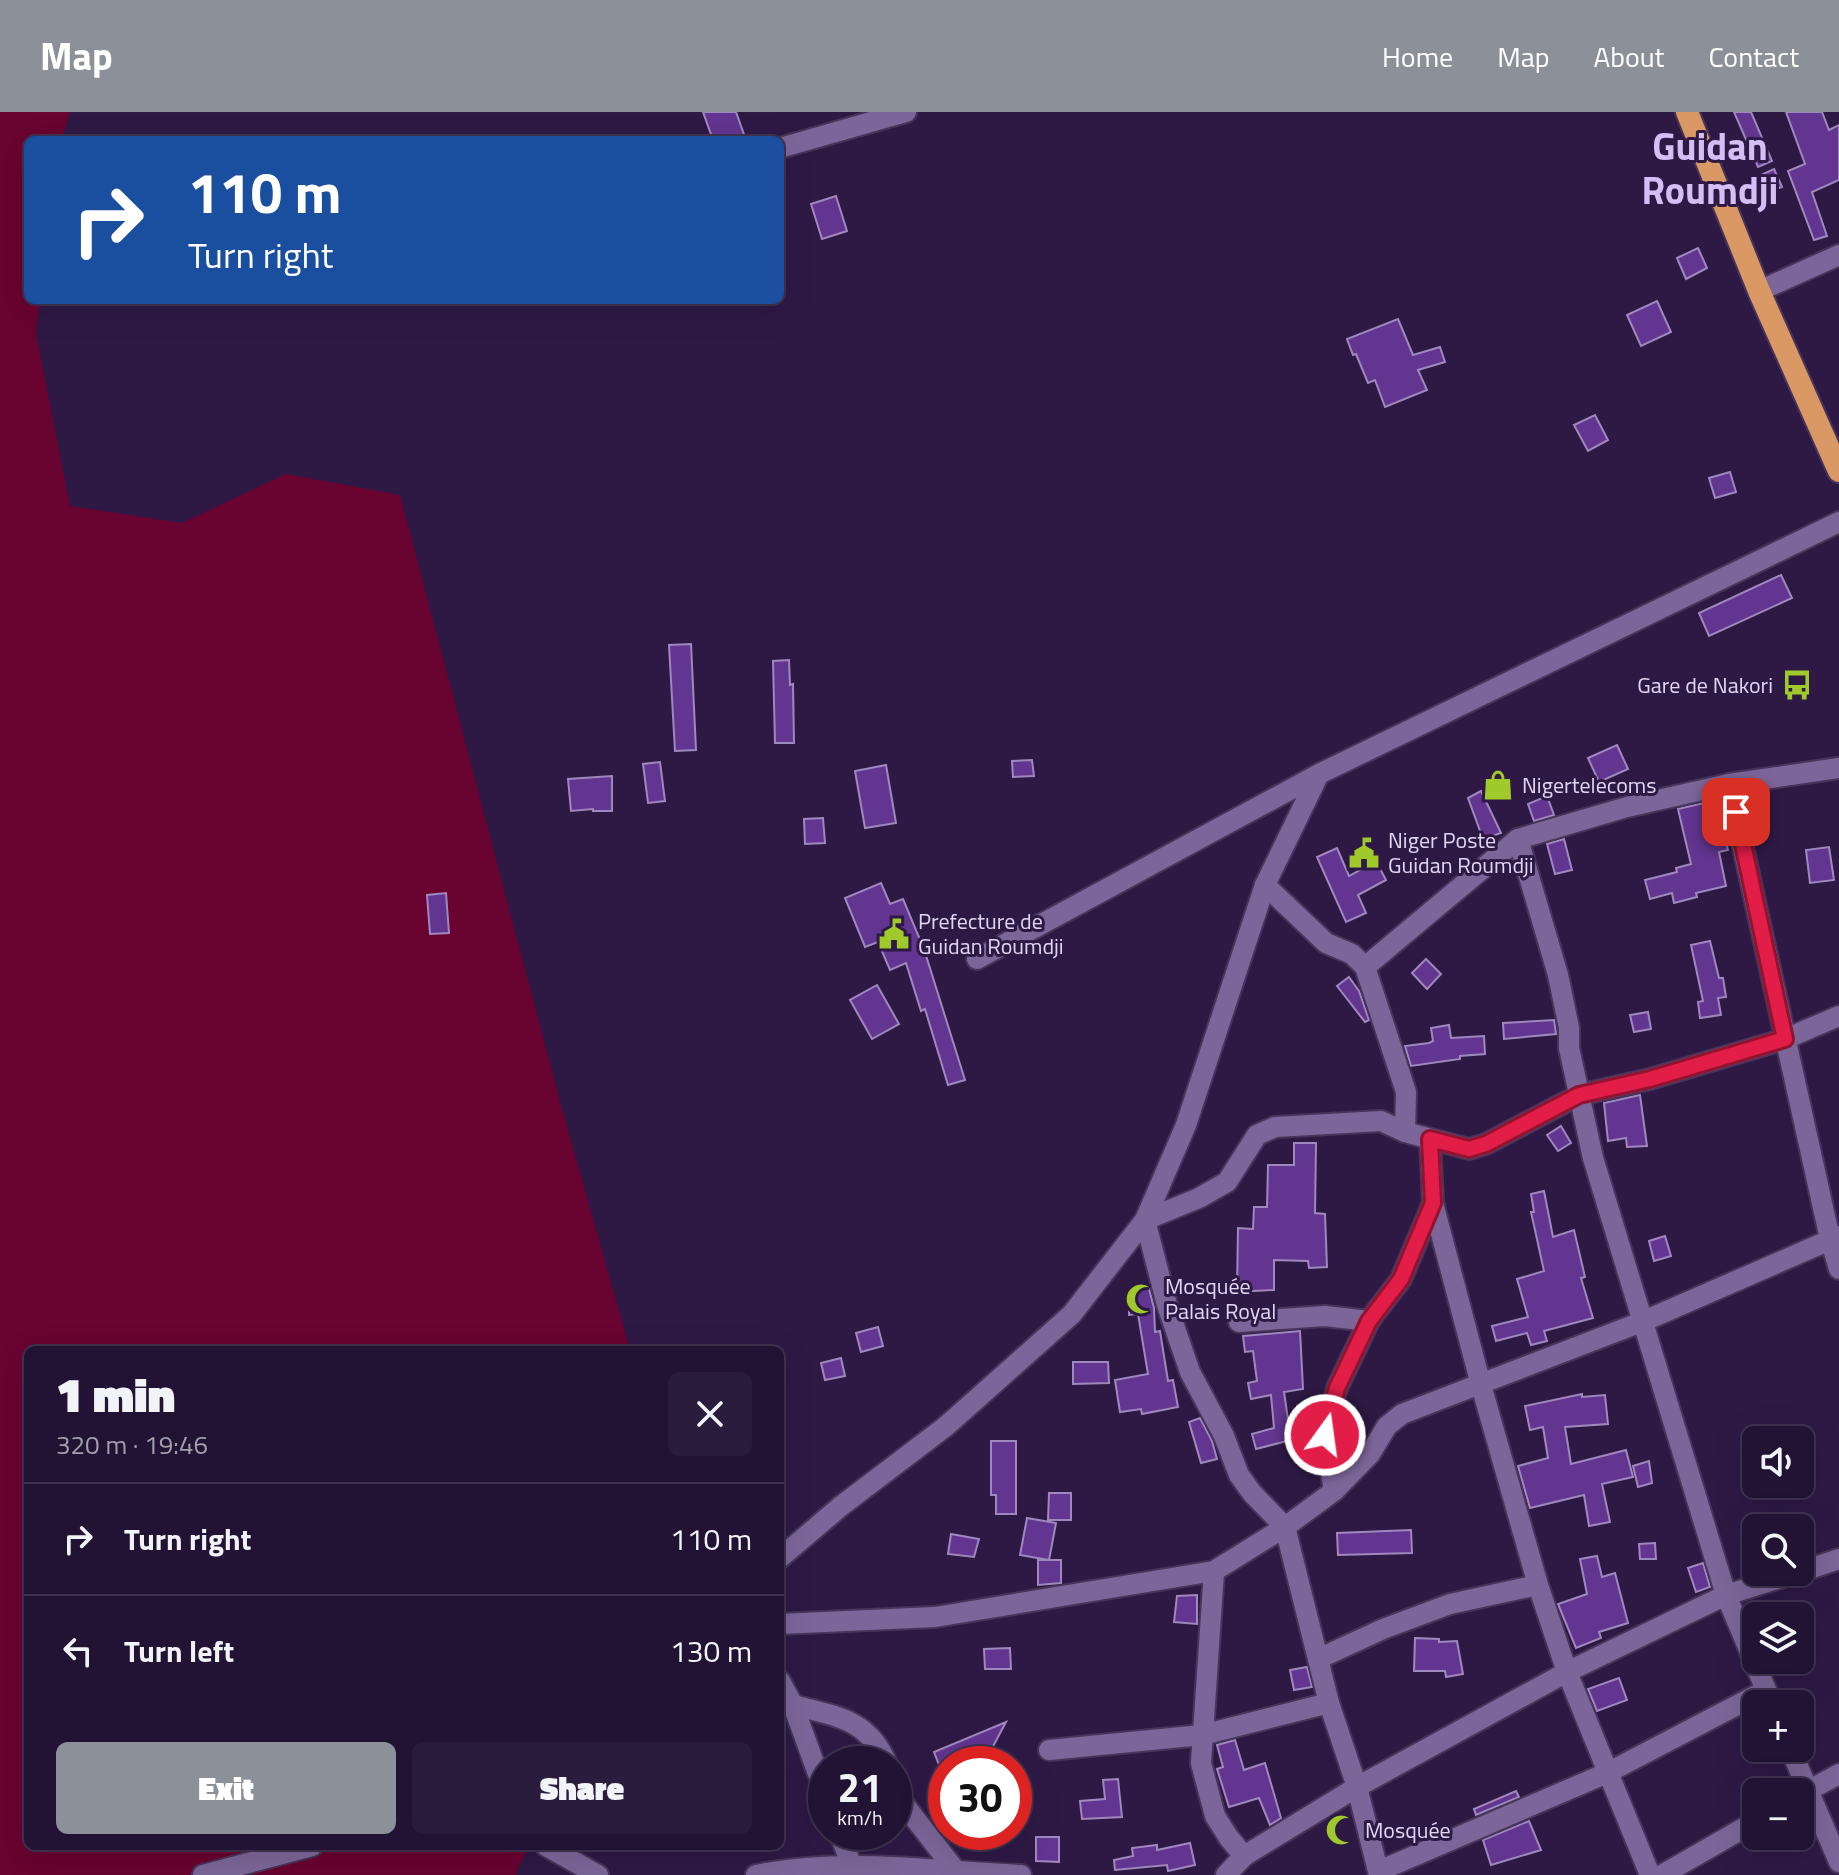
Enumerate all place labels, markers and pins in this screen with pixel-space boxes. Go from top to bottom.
place label: Gare de Nakori [1637,668,1773,702]
bus stop icon: Gare de Nakori [1780,668,1814,702]
shop icon: Nigertelecoms [1481,768,1515,802]
place label: Nigertelecoms [1522,768,1656,802]
pin [1702,778,1770,846]
place label: Niger Poste Guidan Roumdji [1388,823,1534,882]
public building icon: Niger Poste Guidan Roumdji [1347,836,1381,870]
place label: Prefecture de Guidan Roumdji [918,904,1064,963]
public building icon: Prefecture de Guidan Roumdji [877,917,911,951]
place label: Mosquée Palais Royal [1165,1269,1276,1328]
mosque icon: Mosquée Palais Royal [1124,1282,1158,1316]
mosque icon: Mosquée [1324,1813,1358,1847]
place label: Mosquée [1365,1813,1451,1847]

